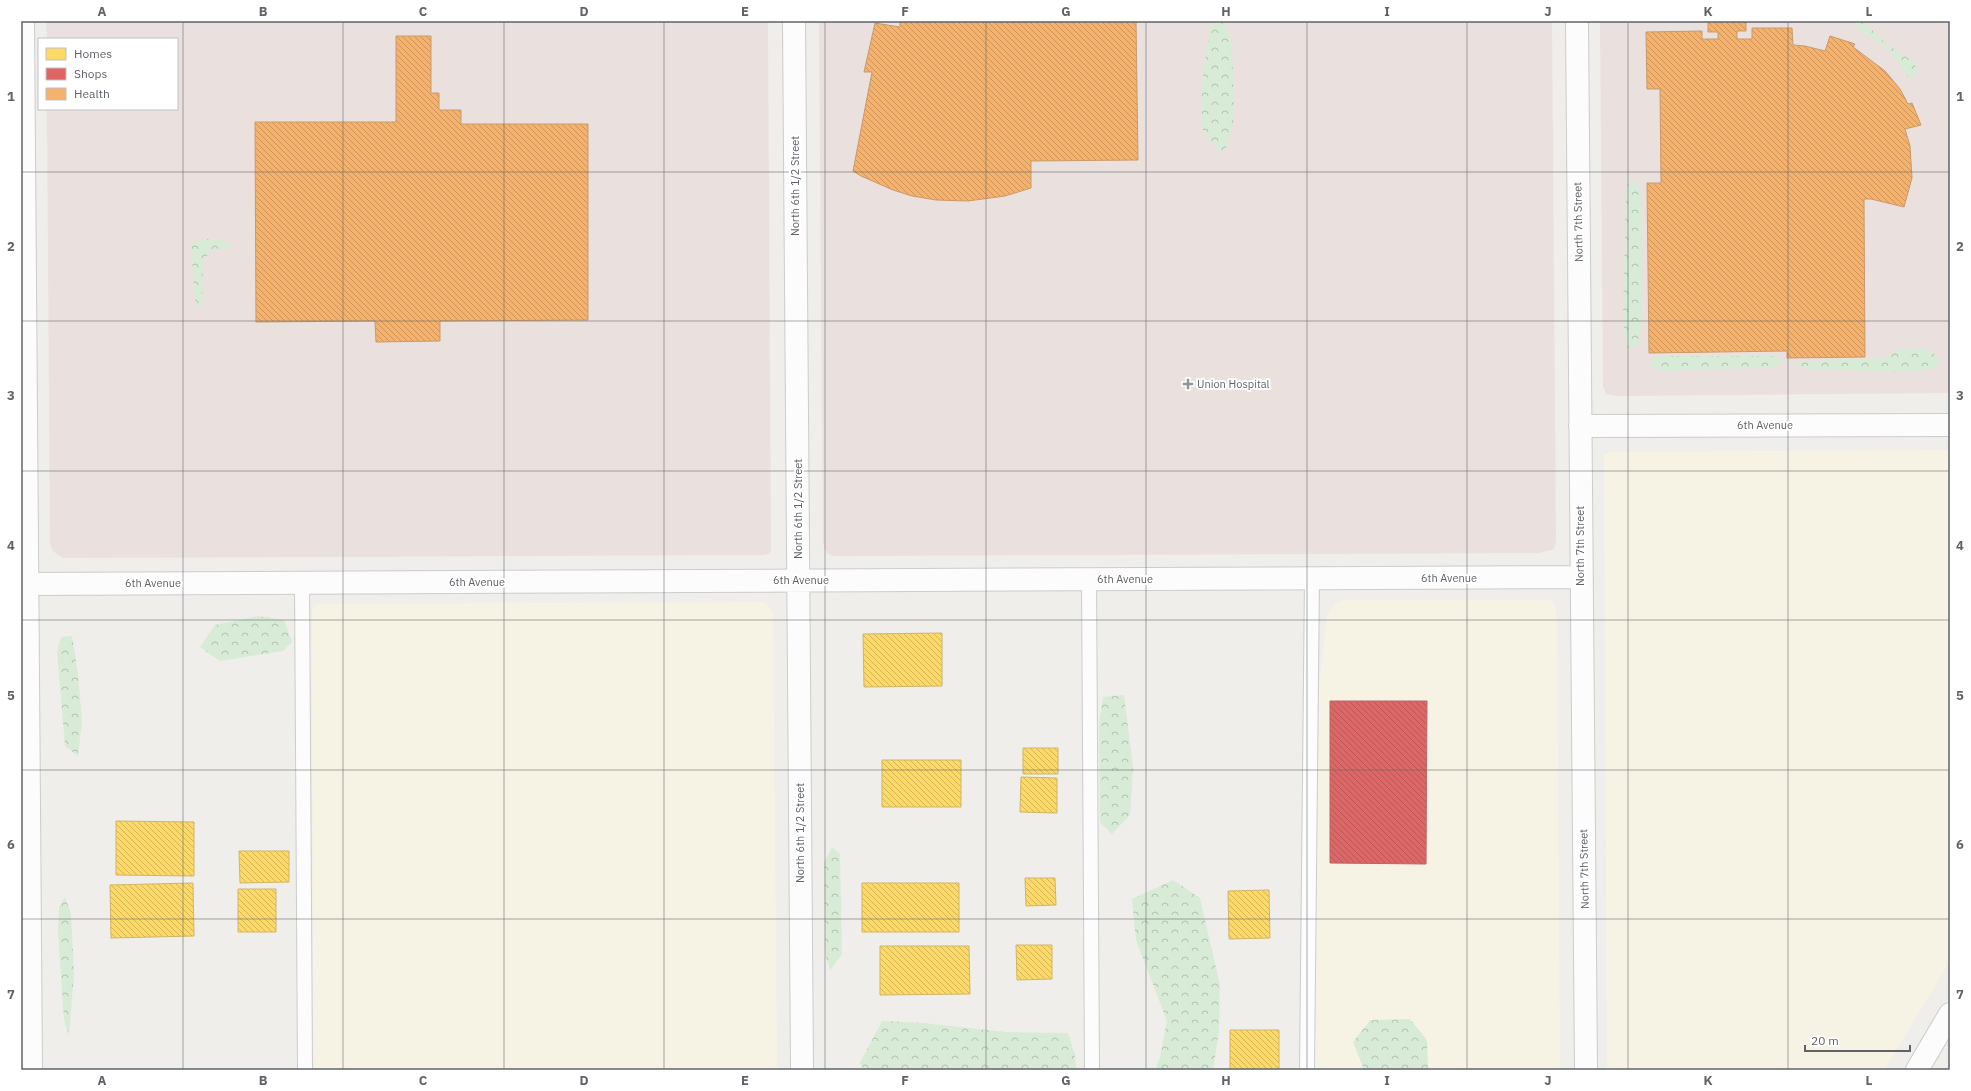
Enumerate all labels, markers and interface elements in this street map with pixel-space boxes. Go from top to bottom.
text: A [98,3,107,20]
text: B [259,3,268,20]
text: C [419,3,428,20]
text: D [579,3,589,20]
text: E [741,3,749,20]
text: F [901,3,909,20]
text: G [1061,3,1071,20]
text: H [1221,3,1231,20]
text: I [1384,3,1390,20]
text: J [1544,3,1552,20]
text: K [1703,3,1713,20]
text: L [1866,3,1873,20]
legend [38,38,178,110]
text: Homes [74,46,112,61]
text: Shops [74,66,107,81]
text: Health [74,86,110,101]
text: 1 [7,88,15,105]
text: 1 [1956,88,1964,105]
street label: North 6th 1/2 Street [788,136,802,236]
street label: North 7th Street [1570,182,1586,262]
text: 2 [7,238,15,255]
text: 2 [1956,238,1964,255]
place label: Union Hospital [1197,377,1270,391]
marker: Union Hospital [1182,378,1194,390]
text: 3 [7,387,15,404]
text: 3 [1956,387,1964,404]
street label: 6th Avenue [1737,418,1793,432]
street label: North 6th 1/2 Street [791,459,805,559]
street label: North 7th Street [1573,506,1587,586]
text: 4 [7,537,15,554]
text: 4 [1956,537,1964,554]
street label: 6th Avenue [1421,571,1477,585]
street label: 6th Avenue [1097,572,1153,586]
street label: 6th Avenue [773,573,829,587]
street label: 6th Avenue [449,575,505,589]
street label: 6th Avenue [125,576,181,590]
text: 5 [7,687,15,704]
text: 5 [1956,687,1964,704]
street label: North 6th 1/2 Street [793,783,807,883]
street label: North 7th Street [1576,829,1592,909]
text: 6 [7,836,15,853]
text: 6 [1956,836,1964,853]
text: 7 [7,986,15,1003]
text: 7 [1956,986,1964,1003]
scale bar [1805,1027,1910,1053]
text: 20 m [1811,1033,1839,1048]
text: A [98,1072,107,1089]
text: B [259,1072,268,1089]
text: C [419,1072,428,1089]
text: D [579,1072,589,1089]
text: E [741,1072,749,1089]
text: F [901,1072,909,1089]
text: G [1061,1072,1071,1089]
text: H [1221,1072,1231,1089]
text: I [1384,1072,1390,1089]
text: J [1544,1072,1552,1089]
text: K [1703,1072,1713,1089]
text: L [1866,1072,1873,1089]

